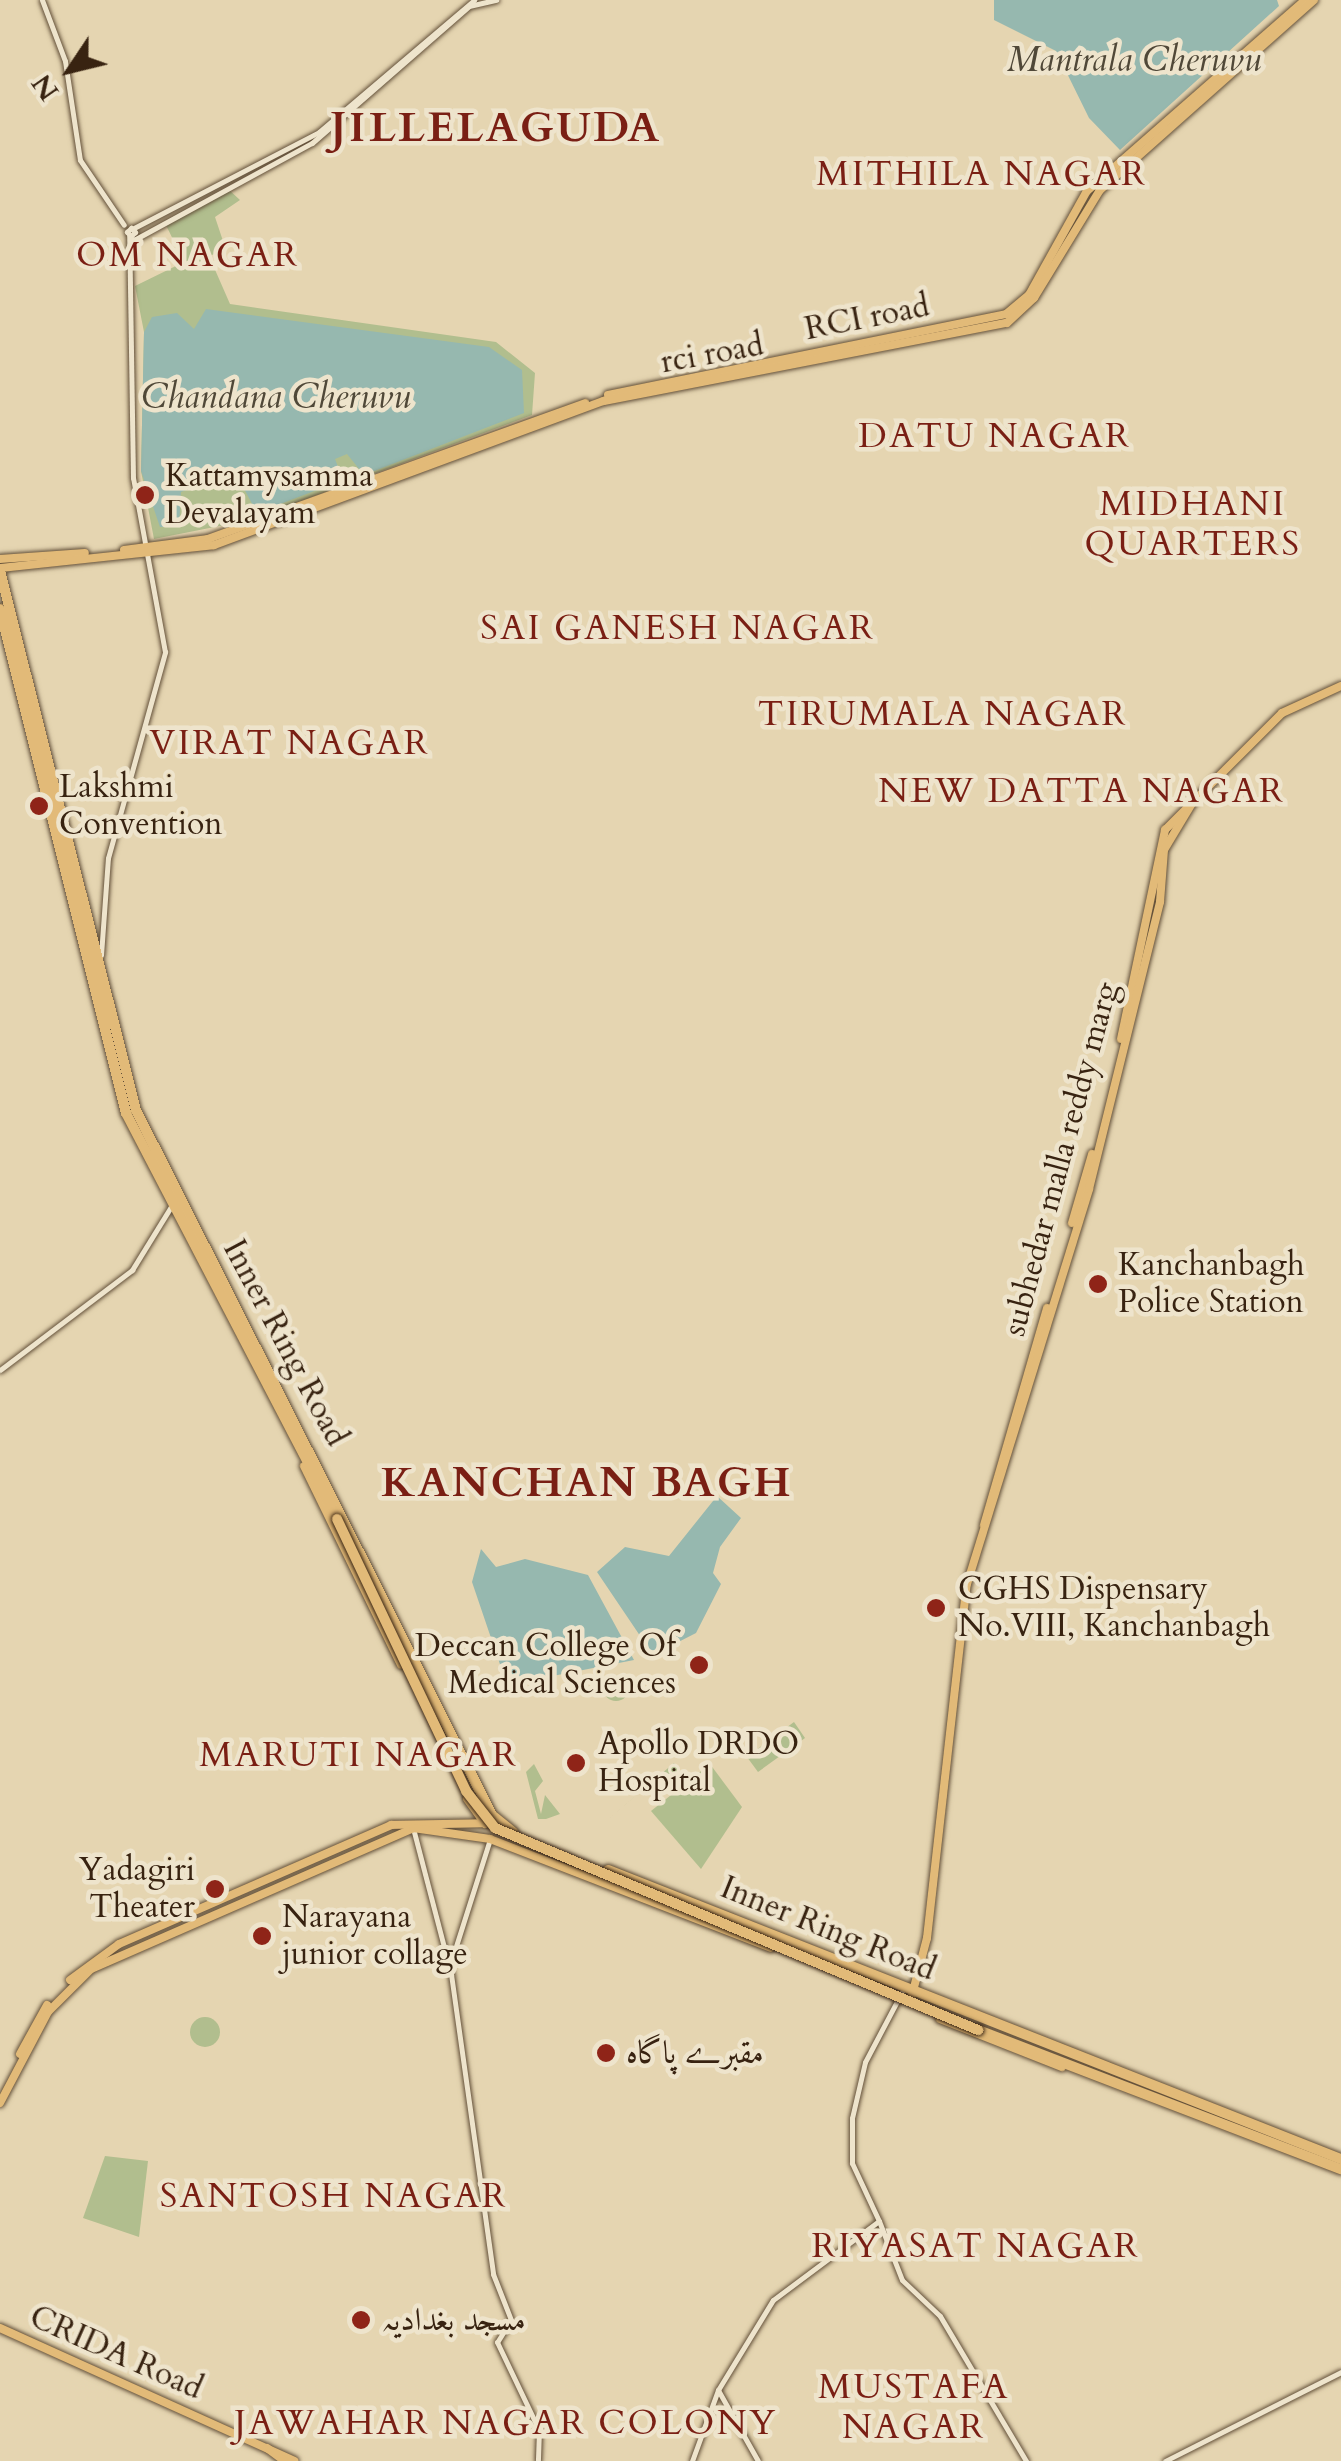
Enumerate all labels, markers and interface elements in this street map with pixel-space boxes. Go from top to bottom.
north arrow [20,20,120,120]
water label: Mantrala Cheruvu [1007,39,1261,81]
text: N [23,66,68,108]
district label: JILLELAGUDA [330,103,662,153]
district label: MITHILA NAGAR [816,153,1148,195]
district label: OM NAGAR [76,234,300,276]
street label: RCI road [802,287,932,349]
street label: rci road [658,326,766,382]
water label: Chandana Cheruvu [141,376,411,418]
district label: DATU NAGAR [858,415,1132,457]
place label: Kattamysamma Devalayam [165,458,373,533]
district label: MIDHANI QUARTERS [1085,483,1301,565]
marker: Kattamysamma Devalayam [134,484,156,506]
district label: SAI GANESH NAGAR [480,607,876,649]
district label: TIRUMALA NAGAR [758,693,1128,735]
district label: VIRAT NAGAR [150,722,430,764]
place label: Lakshmi Convention [59,769,222,844]
district label: NEW DATTA NAGAR [878,770,1286,812]
marker: Lakshmi Convention [28,795,50,817]
street label: subhedar malla reddy marg [995,978,1127,1340]
street label: Inner Ring Road [214,1233,356,1453]
place label: Kanchanbagh Police Station [1118,1247,1304,1322]
marker: Kanchanbagh Police Station [1087,1273,1109,1295]
district label: KANCHAN BAGH [381,1458,793,1508]
place label: CGHS Dispensary No.VIII, Kanchanbagh [958,1571,1270,1646]
marker: CGHS Dispensary No.VIII, Kanchanbagh [923,1595,949,1621]
place label: Deccan College Of Medical Sciences [415,1628,676,1703]
marker: Deccan College Of Medical Sciences [686,1652,712,1678]
place label: Apollo DRDO Hospital [598,1726,799,1801]
district label: MARUTI NAGAR [199,1734,519,1776]
marker: Apollo DRDO Hospital [563,1750,589,1776]
place label: Yadagiri Theater [79,1852,195,1927]
street label: Inner Ring Road [715,1868,941,1990]
marker: Yadagiri Theater [204,1878,226,1900]
place label: Narayana junior collage [282,1899,468,1974]
marker: Narayana junior collage [251,1925,273,1947]
place label: مقبرے پاگاہ [626,2034,764,2072]
marker: مقبرے پاگاہ [595,2042,617,2064]
district label: SANTOSH NAGAR [160,2175,508,2217]
district label: RIYASAT NAGAR [812,2225,1140,2267]
street label: CRIDA Road [24,2298,208,2408]
place label: مسجد بغدادیہ [381,2301,526,2339]
marker: مسجد بغدادیہ [350,2309,372,2331]
district label: MUSTAFA NAGAR [818,2366,1010,2448]
district label: JAWAHAR NAGAR COLONY [234,2402,778,2444]

